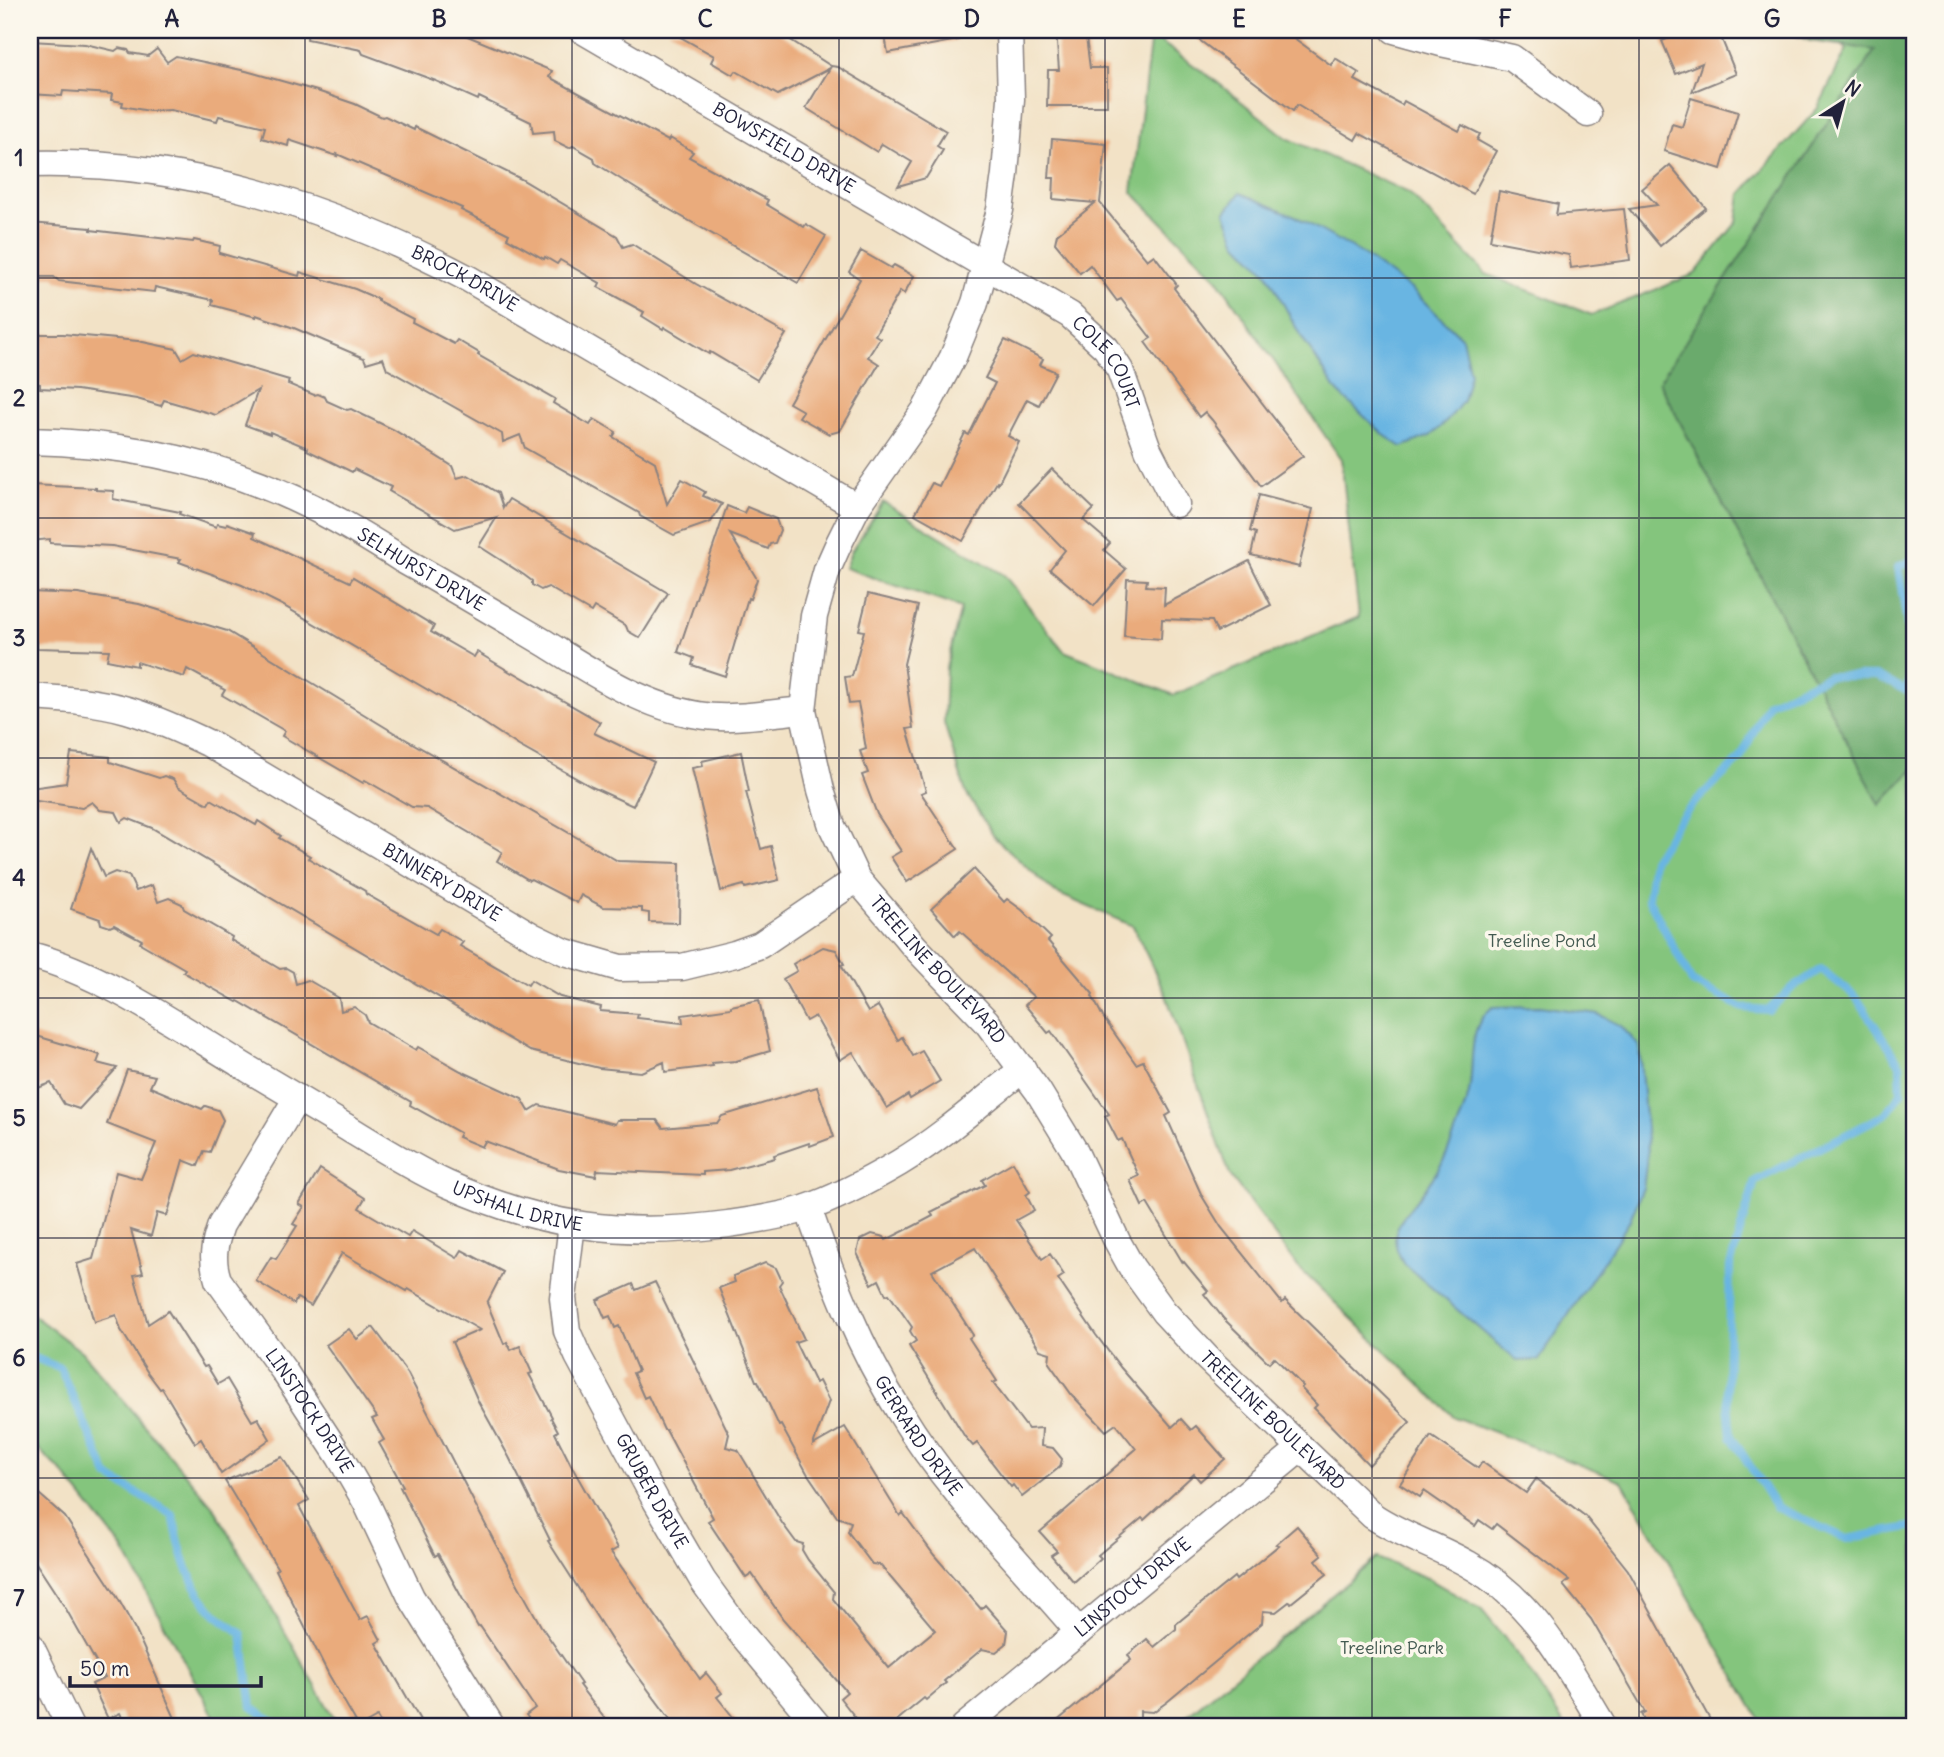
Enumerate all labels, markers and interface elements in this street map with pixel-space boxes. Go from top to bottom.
text: A [165,4,180,33]
text: B [431,4,447,33]
text: C [697,4,713,33]
text: D [964,4,980,33]
text: E [1232,4,1246,33]
text: F [1498,4,1512,33]
text: G [1764,4,1780,33]
north arrow [1808,66,1878,136]
text: N [1841,75,1865,102]
street label: BOWSFIELD DRIVE [709,97,860,198]
text: 1 [14,143,24,172]
street label: BROCK DRIVE [408,240,523,316]
street label: COLE COURT [1067,311,1145,412]
text: 2 [13,383,26,412]
street label: SELHURST DRIVE [353,522,490,616]
text: 3 [12,623,26,652]
street label: BINNERY DRIVE [379,838,506,926]
text: 4 [12,863,26,892]
street label: TREELINE BOULEVARD [865,891,1011,1048]
park label: Treeline Pond [1488,929,1597,952]
text: 5 [12,1103,26,1132]
street label: UPSHALL DRIVE [449,1176,584,1236]
text: 6 [12,1343,26,1372]
street label: LINSTOCK DRIVE [261,1344,359,1477]
street label: TREELINE BOULEVARD [1195,1346,1350,1495]
street label: GERRARD DRIVE [870,1371,967,1500]
street label: GRUBER DRIVE [611,1429,694,1553]
street label: LINSTOCK DRIVE [1070,1532,1195,1642]
text: 7 [13,1583,25,1612]
park label: Treeline Park [1340,1636,1444,1659]
scale bar [70,1645,261,1689]
text: 50 m [80,1655,129,1682]

